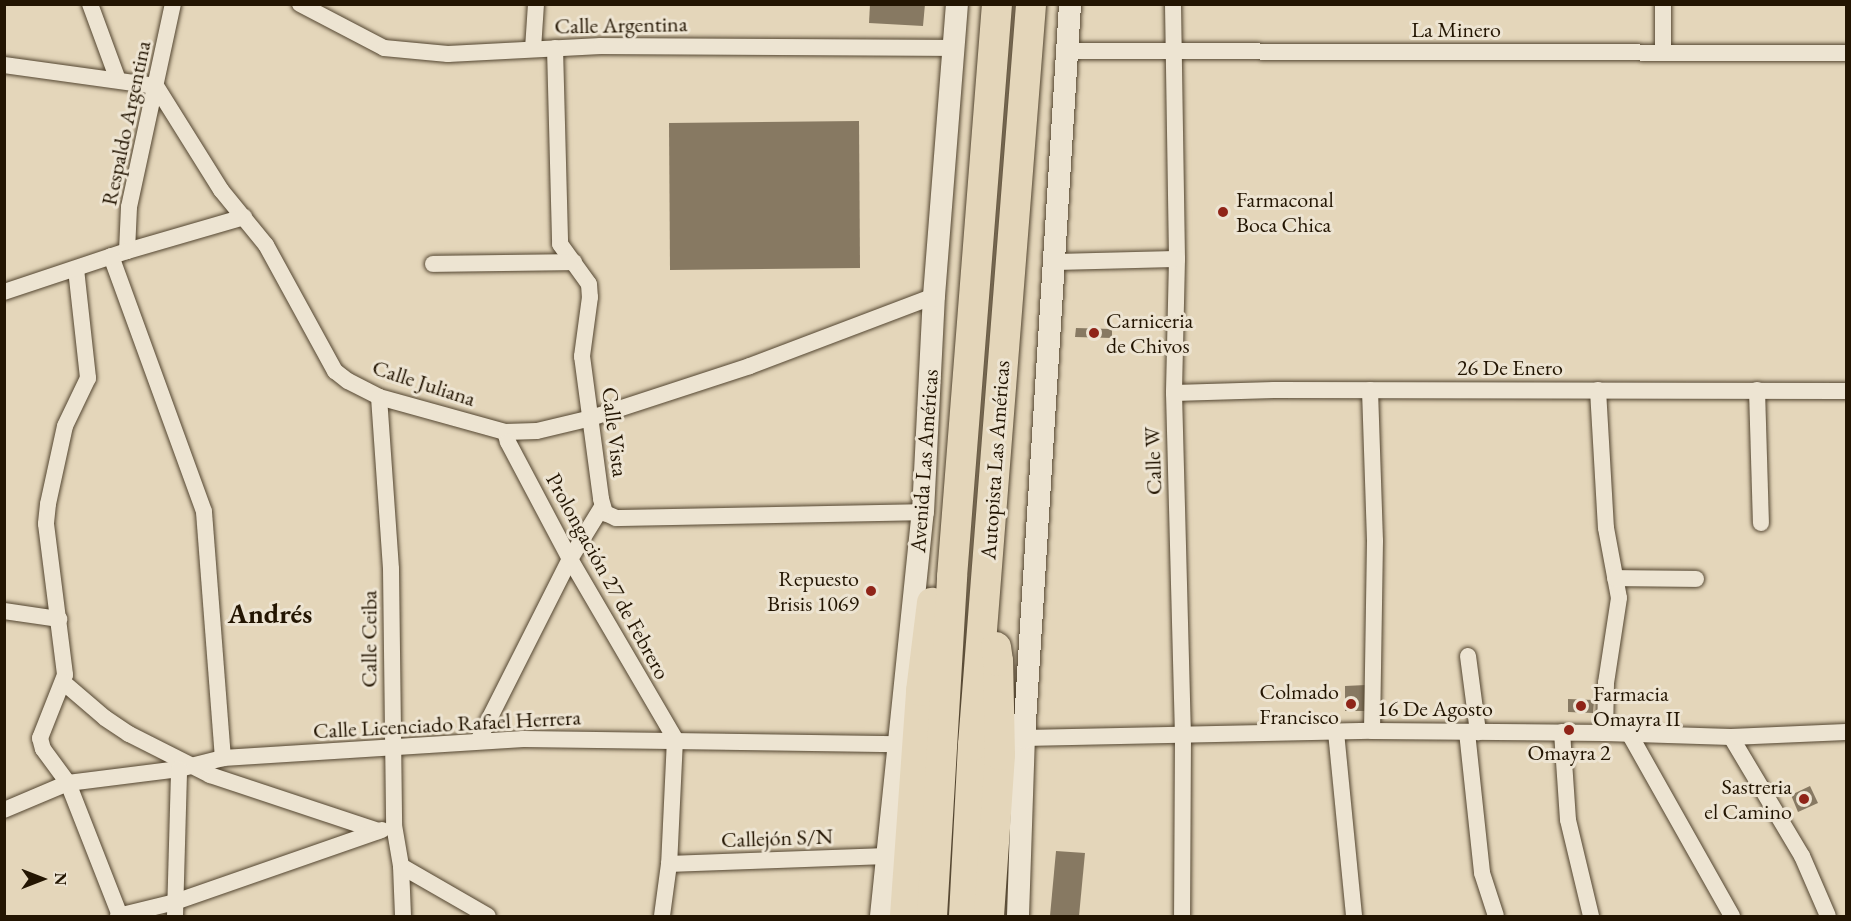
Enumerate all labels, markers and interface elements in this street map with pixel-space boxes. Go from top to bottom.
street label: Calle Argentina [554,11,688,39]
street label: La Minero [1411,17,1501,43]
street label: Respaldo Argentina [96,38,156,208]
place label: Farmaconal Boca Chica [1236,186,1334,237]
marker: Farmaconal Boca Chica [1214,203,1232,221]
place label: Carniceria de Chivos [1106,307,1193,358]
marker: Carniceria de Chivos [1087,326,1101,340]
street label: Calle Juliana [369,354,479,412]
street label: 26 De Enero [1457,355,1563,381]
street label: Autopista Las Américas [975,359,1015,561]
street label: Avenida Las Américas [904,368,944,554]
street label: Calle Vista [596,385,634,479]
street label: Calle W [1139,427,1167,495]
street label: Prolongación 27 de Febrero [540,468,676,684]
place label: Repuesto Brisis 1069 [767,565,859,616]
marker: Repuesto Brisis 1069 [864,584,878,598]
street label: Calle Ceiba [356,590,382,688]
district label: Andrés [228,596,312,630]
place label: Colmado Francisco [1259,678,1339,730]
place label: Farmacia Omayra II [1593,680,1681,732]
street label: 16 De Agosto [1377,696,1493,722]
marker: Colmado Francisco [1344,697,1358,711]
marker: Farmacia Omayra II [1574,699,1588,713]
street label: Calle Licenciado Rafael Herrera [312,704,582,744]
marker: Omayra 2 [1562,723,1576,737]
place label: Omayra 2 [1527,740,1611,766]
place label: Sastreria el Camino [1704,773,1792,824]
marker: Sastreria el Camino [1797,792,1811,806]
street label: Callejón S/N [721,823,833,853]
north arrow [12,849,72,909]
text: N [50,873,71,885]

